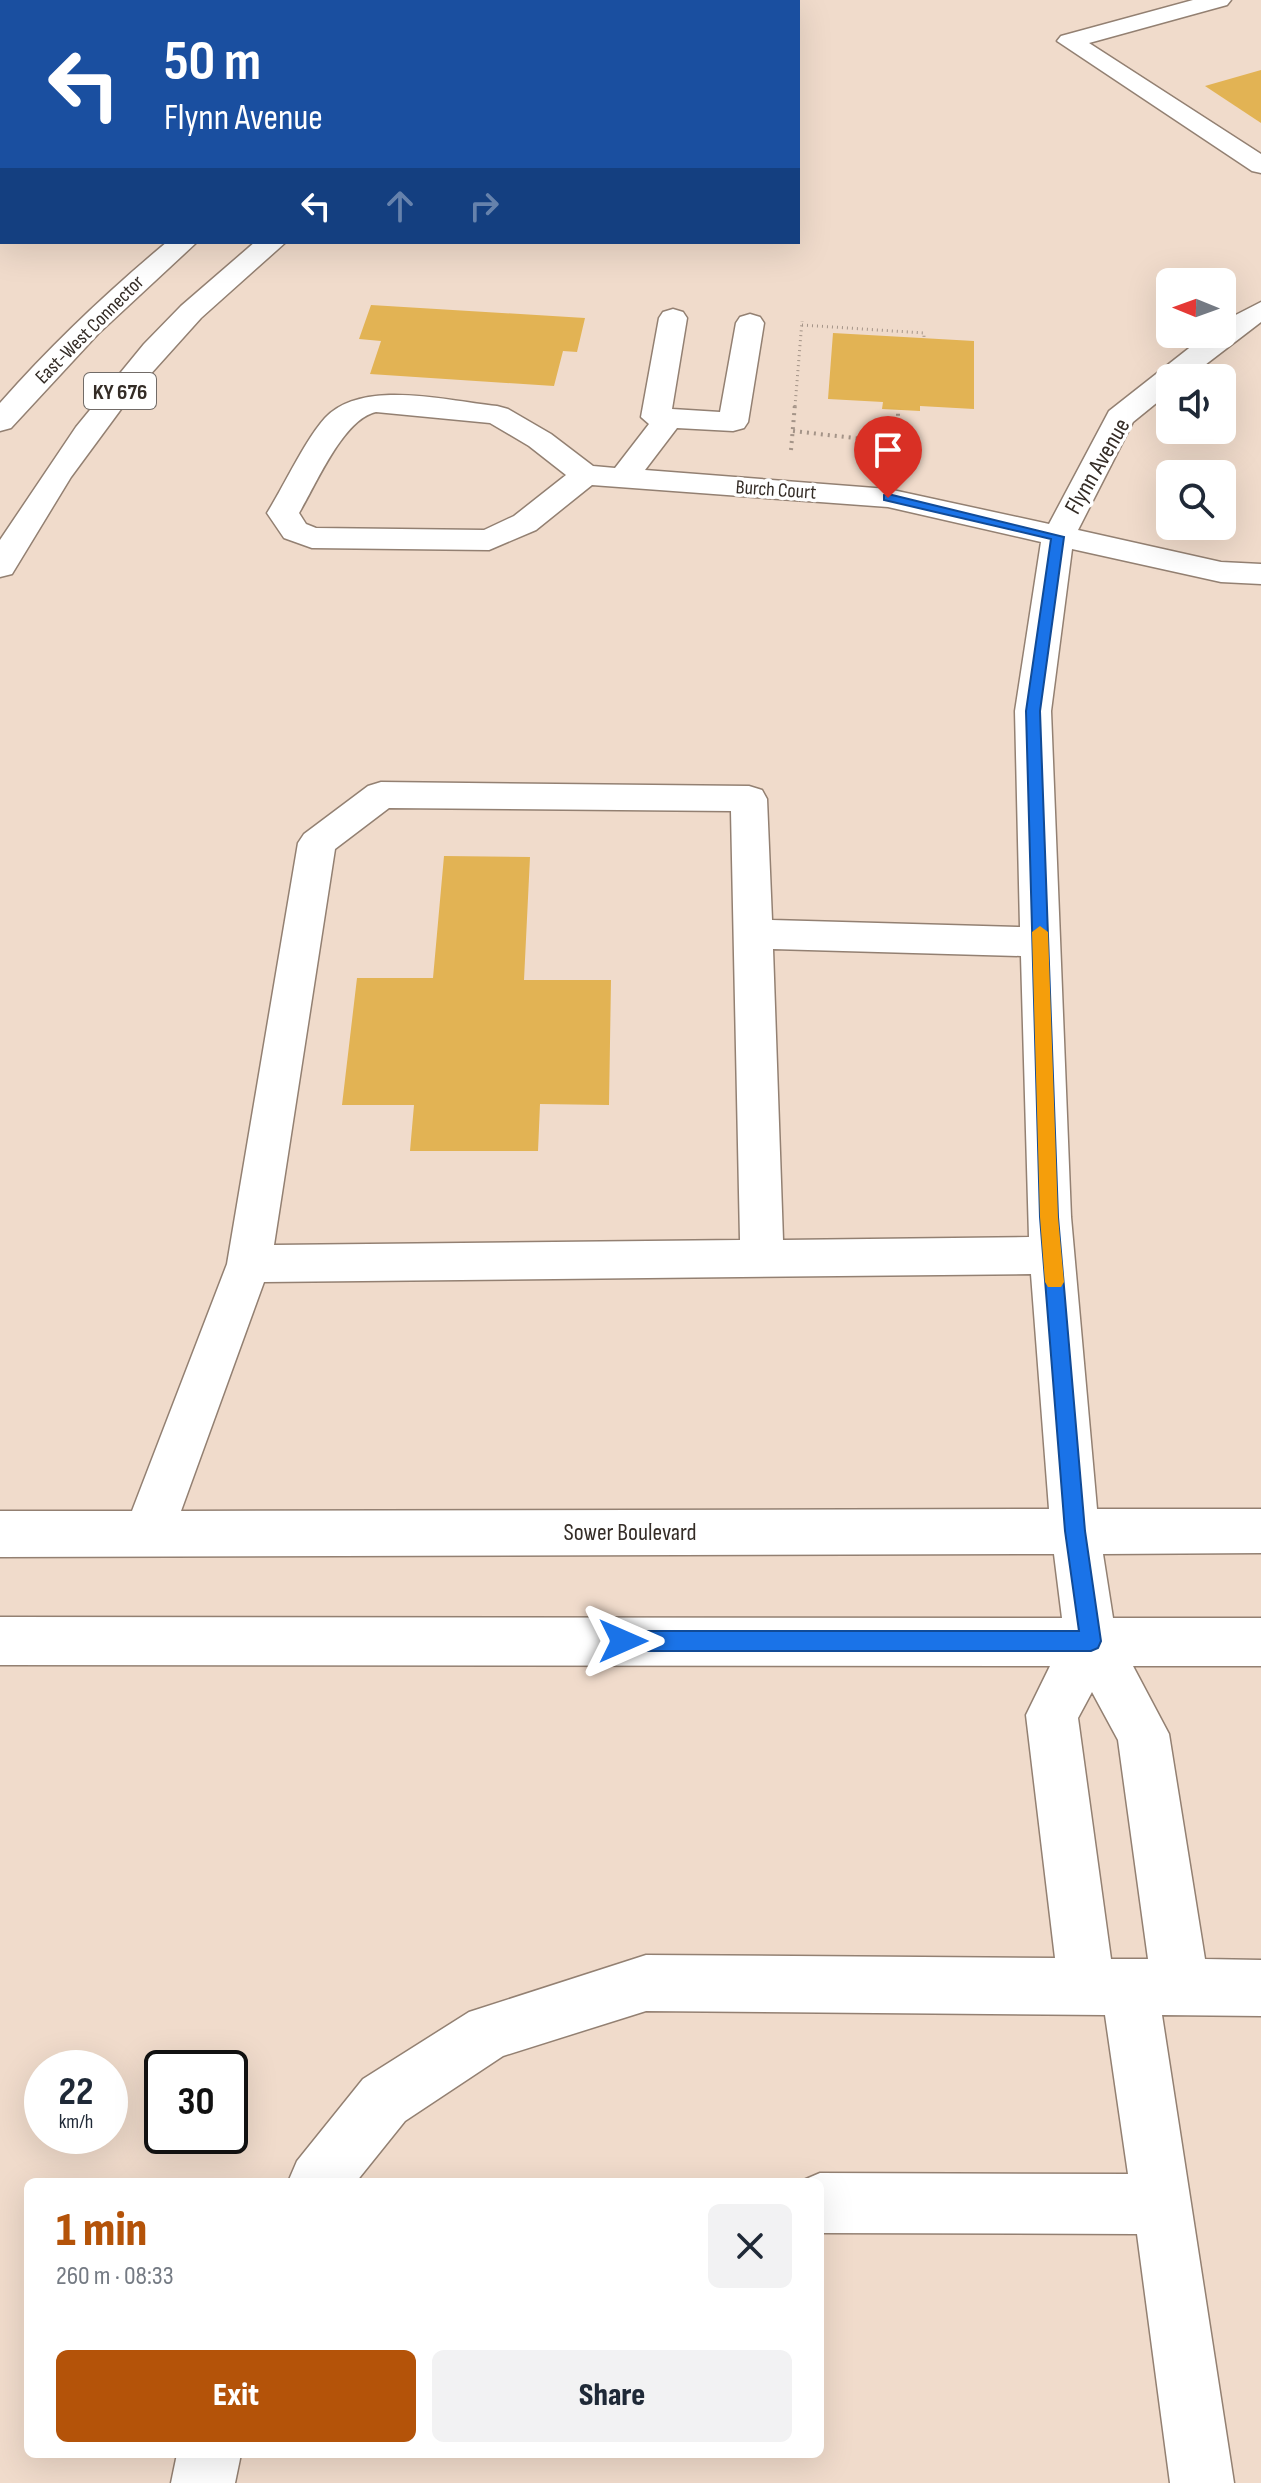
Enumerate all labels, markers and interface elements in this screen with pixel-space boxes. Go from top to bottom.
text: 50 m [164,29,261,96]
icon: left [32,32,136,136]
text: Flynn Avenue [164,97,323,140]
icon: left [294,184,338,228]
icon: ahead [378,184,422,228]
icon: right [462,184,506,228]
north arrow [1156,268,1236,348]
map controls [1156,268,1236,540]
street label: East-West Connector [30,270,149,389]
button: sound [1156,364,1236,444]
road number: KY 676 [84,373,156,409]
street label: Flynn Avenue [1058,413,1136,519]
pin [854,416,922,498]
icon: arrive [866,428,910,472]
button: search [1156,460,1236,540]
street label: Burch Court [735,475,817,505]
street label: Sower Boulevard [563,1518,697,1547]
position arrow [581,1599,665,1683]
speed limit sign: 30 [144,2050,248,2154]
text: 22 [58,2068,94,2116]
text: km/h [59,2110,93,2134]
text: 1 min [56,2202,147,2259]
button: close [708,2204,792,2288]
text: 260 m · 08:33 [56,2261,174,2292]
button: Exit [56,2350,416,2442]
button: Share [432,2350,792,2442]

